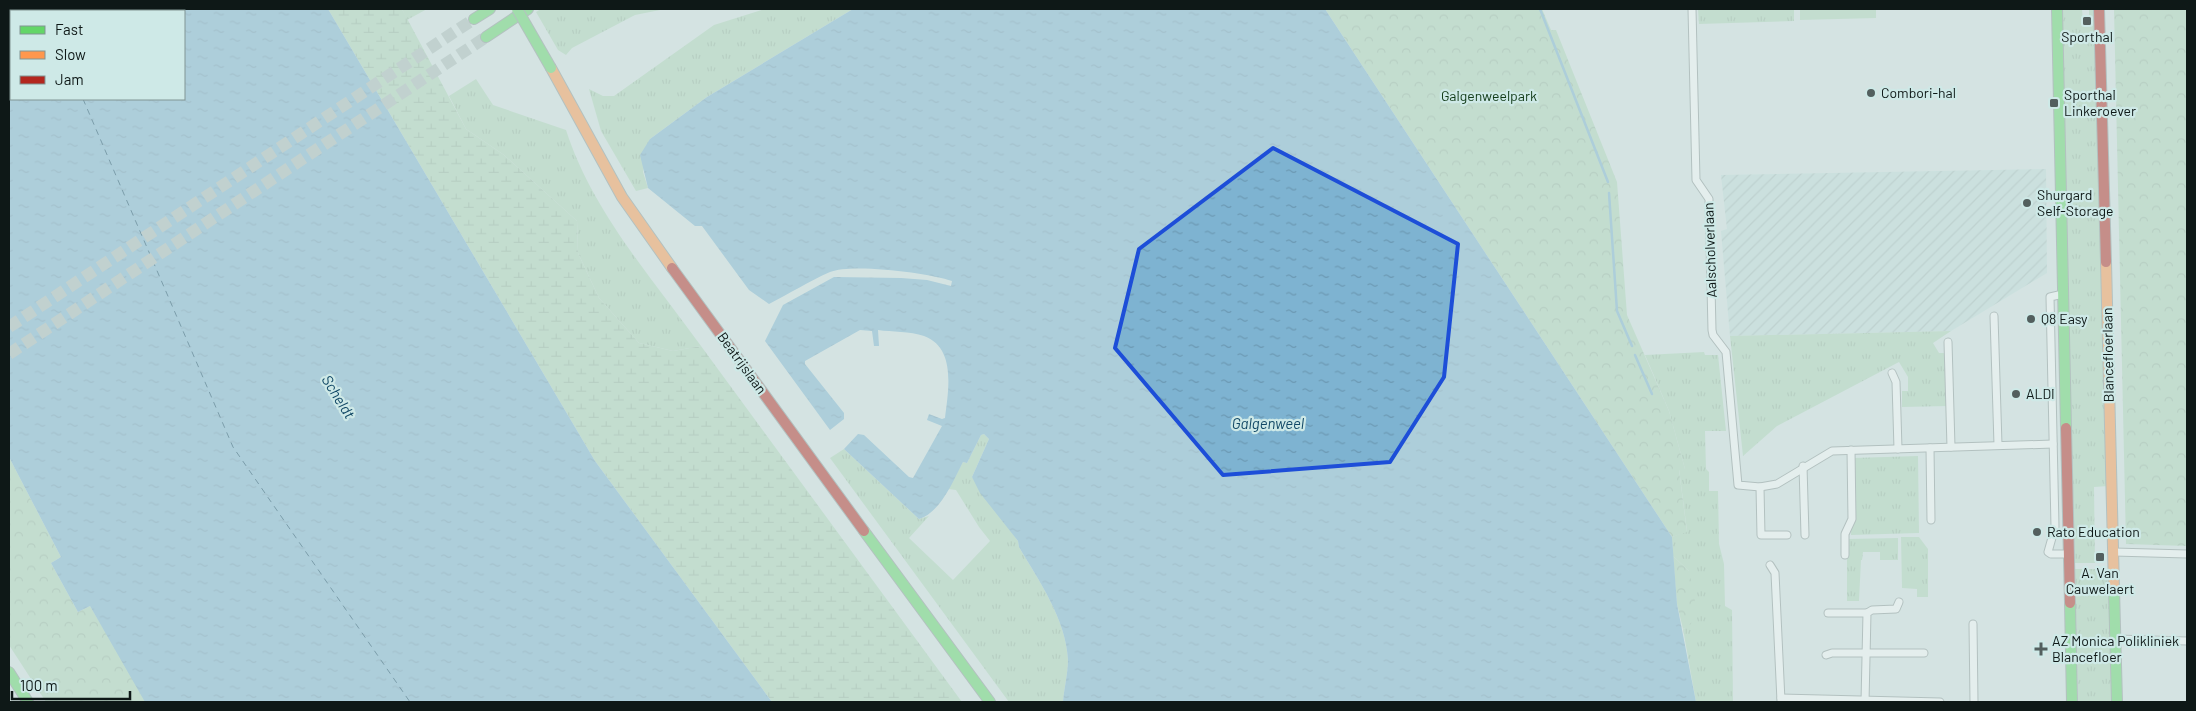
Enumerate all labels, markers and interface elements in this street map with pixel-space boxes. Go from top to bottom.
legend [10,10,185,100]
marker: Sporthal [2081,15,2093,27]
text: Fast [55,20,83,38]
place label: Sporthal [2061,28,2113,45]
text: Slow [55,45,86,63]
text: Jam [55,70,84,88]
place label: Combori-hal [1881,84,1956,101]
place label: Sporthal Linkeroever [2064,86,2136,119]
park label: Galgenweelpark [1441,87,1537,104]
marker: Combori-hal [1865,87,1877,99]
marker: Sporthal Linkeroever [2048,97,2060,109]
place label: Shurgard Self-Storage [2037,186,2114,219]
marker: Shurgard Self-Storage [2021,197,2033,209]
street label: Aalscholverlaan [1699,202,1720,298]
street label: Blancefloerlaan [2098,307,2117,403]
place label: Q8 Easy [2041,310,2088,327]
marker: Q8 Easy [2025,313,2037,325]
street label: Beatrijslaan [714,328,771,397]
water label: Scheldt [318,371,360,422]
place label: ALDI [2026,385,2055,402]
marker: ALDI [2010,388,2022,400]
water label: Galgenweel [1232,414,1305,432]
place label: Rato Education [2047,523,2140,540]
marker: Rato Education [2031,526,2043,538]
marker: A. Van Cauwelaert [2094,551,2106,563]
place label: A. Van Cauwelaert [2066,564,2134,597]
place label: AZ Monica Polikliniek Blancefloer [2052,632,2179,665]
marker: AZ Monica Polikliniek Blancefloer [2034,642,2048,656]
scale bar [12,668,130,700]
text: 100 m [20,676,58,694]

